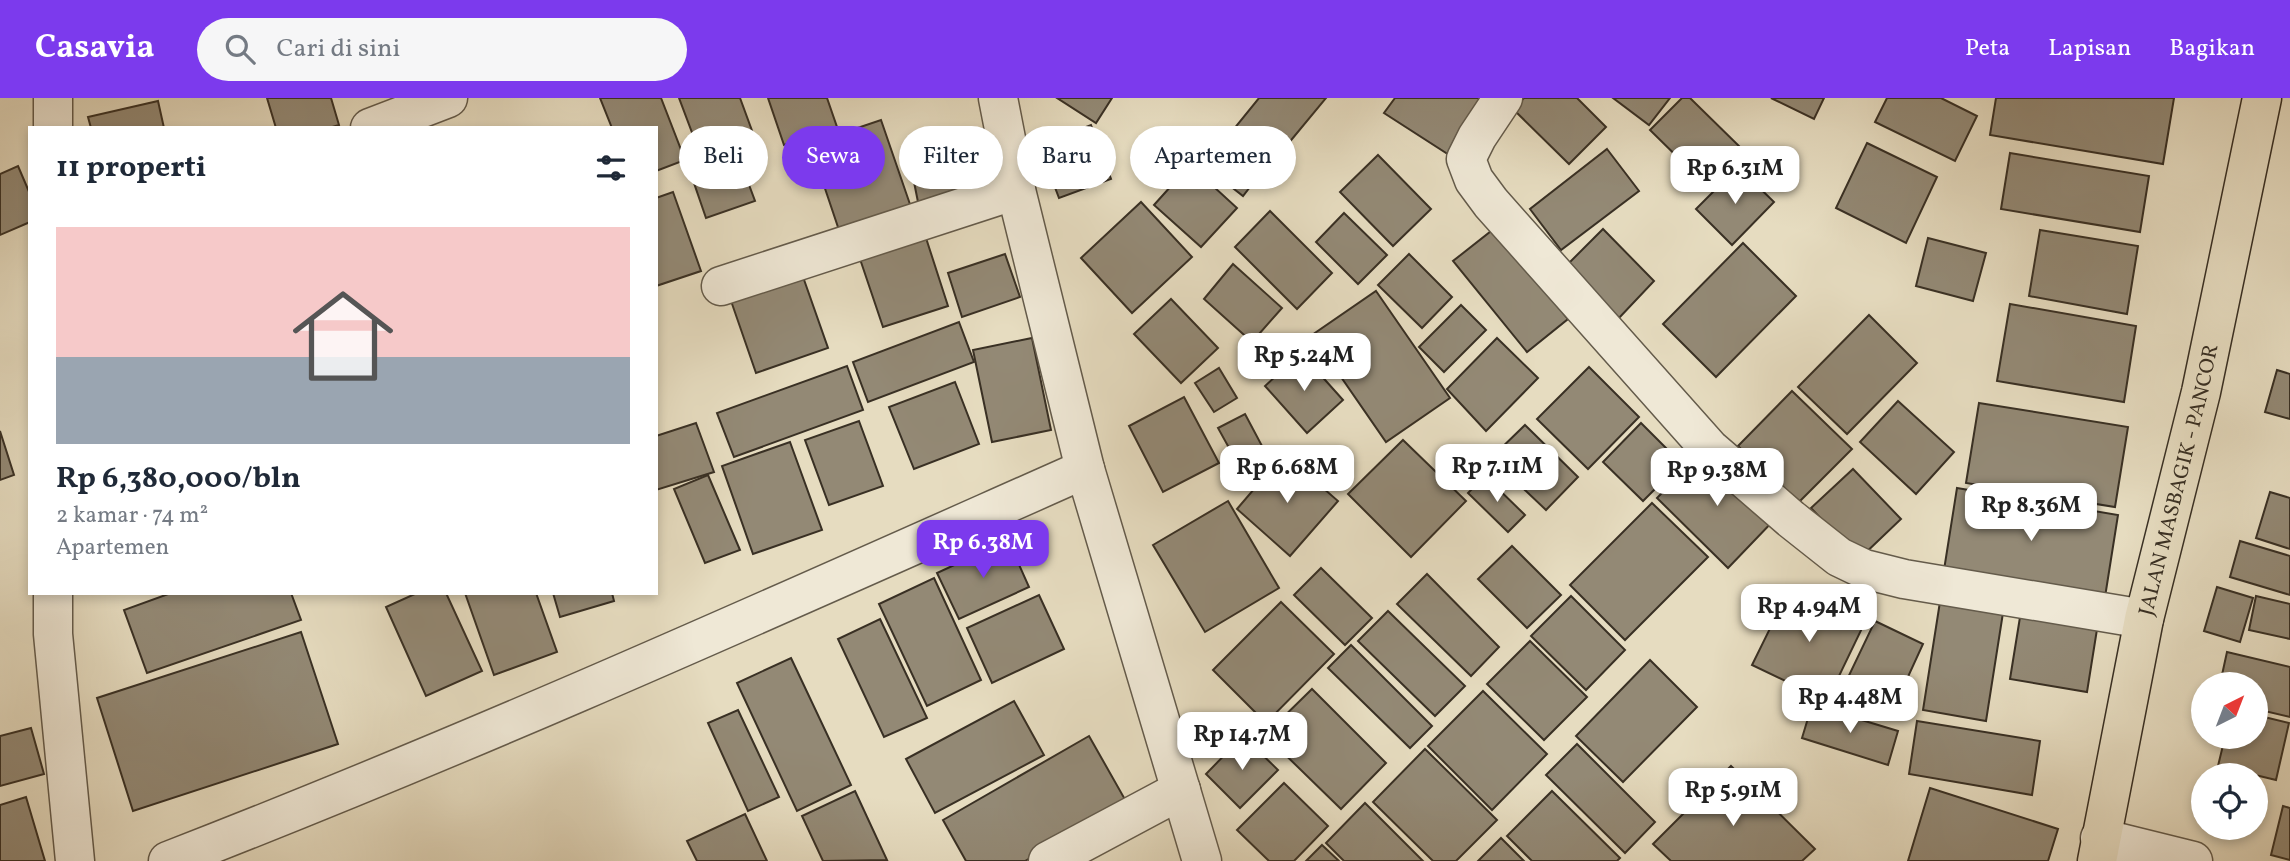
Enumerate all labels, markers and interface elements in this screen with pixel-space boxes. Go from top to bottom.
search box [197,18,687,81]
text: Casavia [35,26,155,72]
icon: search [221,30,259,68]
text: Cari di sini [277,31,400,67]
text: Peta [1965,32,2010,66]
text: Lapisan [2048,32,2131,66]
text: Bagikan [2169,32,2255,66]
chip: Beli [679,126,768,189]
chip: Sewa [782,126,885,189]
chip: Filter [899,126,1003,189]
chip: Baru [1017,126,1116,189]
chip: Apartemen [1130,126,1296,189]
pin: Rp 6.31M [1663,146,1807,206]
text: 11 properti [56,147,206,189]
icon: filters [592,149,630,187]
text: Rp 6.31M [1686,153,1784,185]
icon: home [280,273,406,399]
pin: Rp 5.24M [1232,334,1376,393]
text: Rp 5.24M [1254,340,1354,372]
street label: JALAN MASBAGIK - PANCOR [2132,342,2227,619]
pin: Rp 7.11M [1425,444,1569,504]
pin: Rp 6.68M [1215,446,1359,505]
pin: Rp 9.38M [1645,448,1789,508]
text: Rp 7.11M [1451,451,1543,483]
text: Rp 6.68M [1236,452,1338,484]
text: Rp 9.38M [1667,455,1767,487]
text: Rp 6,380,000/bln [56,458,301,500]
pin: Rp 8.36M [1959,484,2103,543]
text: Rp 8.36M [1981,490,2081,522]
text: 2 kamar · 74 m² [56,500,208,532]
pin: Rp 6.38M [911,520,1055,580]
text: Rp 6.38M [933,527,1033,559]
text: Apartemen [56,532,169,564]
pin: Rp 4.94M [1737,584,1881,644]
text: Rp 4.94M [1757,591,1861,623]
north arrow [2191,672,2268,749]
map controls [2191,672,2268,840]
pin: Rp 4.48M [1778,676,1922,735]
text: Rp 4.48M [1798,682,1902,714]
pin: Rp 14.7M [1170,712,1314,772]
text: Rp 14.7M [1193,719,1291,751]
button: locate [2191,763,2268,840]
pin: Rp 5.91M [1661,768,1805,828]
text: Rp 5.91M [1684,775,1782,807]

